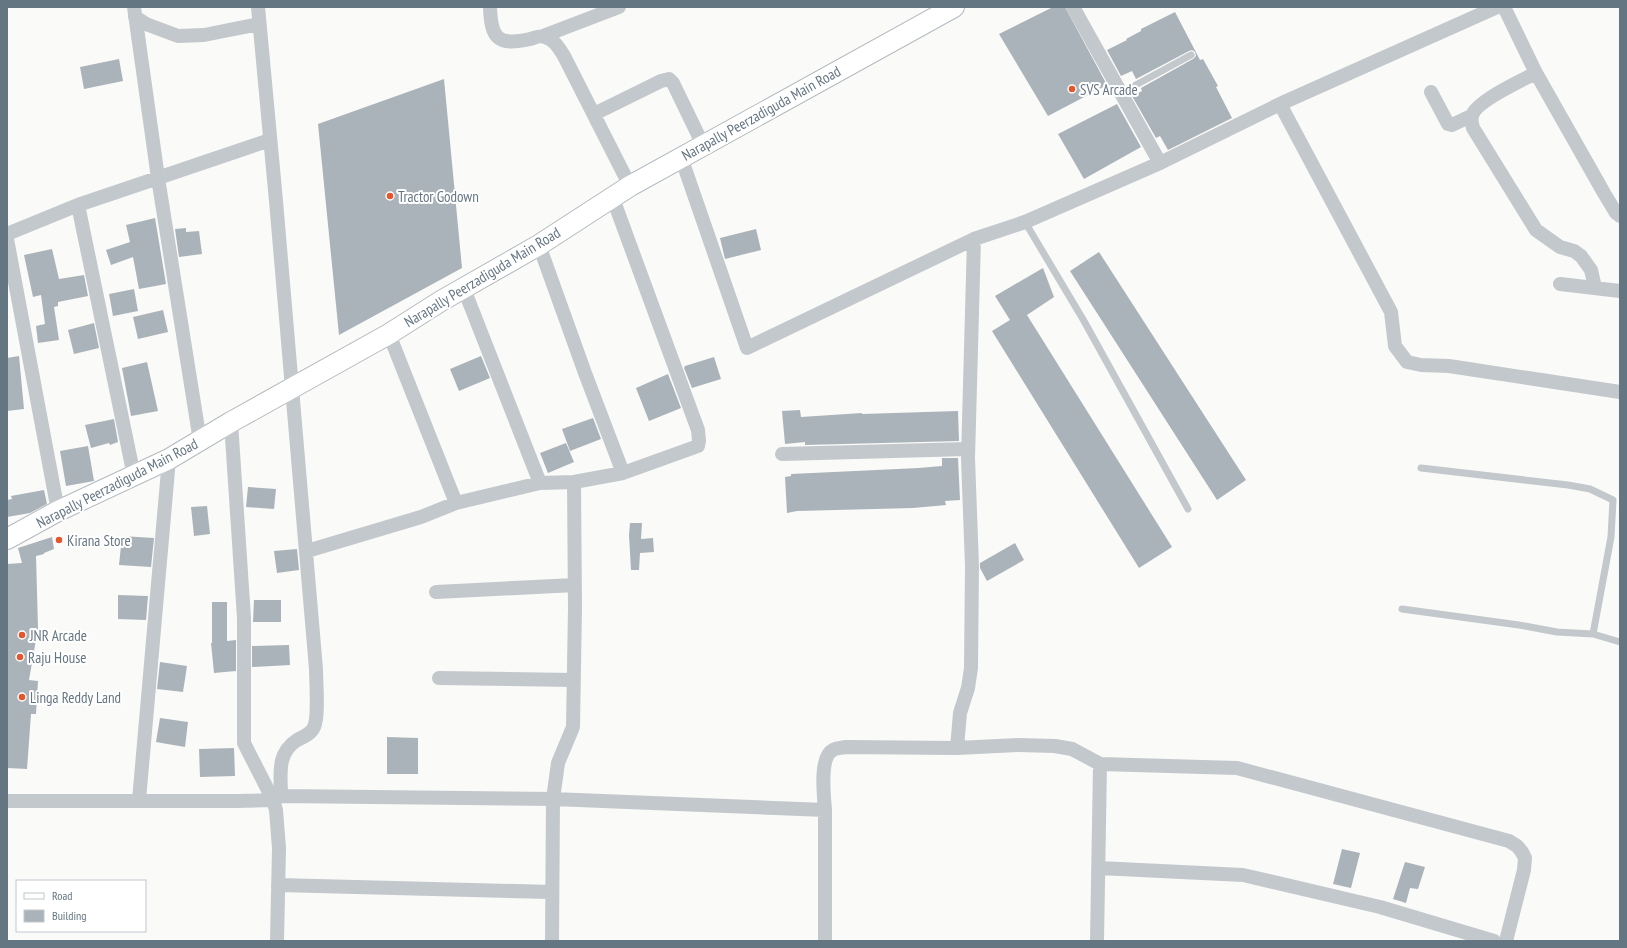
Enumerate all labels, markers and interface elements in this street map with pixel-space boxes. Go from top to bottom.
street label: Narapally Peerzadiguda Main Road [678,61,844,165]
place label: SVS Arcade [1080,80,1138,99]
marker: SVS Arcade [1067,84,1077,94]
place label: Tractor Godown [398,187,479,206]
marker: Tractor Godown [385,191,395,201]
street label: Narapally Peerzadiguda Main Road [400,223,564,331]
street label: Narapally Peerzadiguda Main Road [33,434,201,532]
place label: Kirana Store [67,531,131,550]
marker: Kirana Store [54,535,64,545]
place label: JNR Arcade [29,626,87,645]
marker: JNR Arcade [17,630,27,640]
place label: Raju House [28,648,86,667]
marker: Raju House [15,652,25,662]
place label: Linga Reddy Land [30,688,121,707]
marker: Linga Reddy Land [17,692,27,702]
legend [16,880,146,932]
text: Road [52,888,72,903]
text: Building [52,908,87,923]

